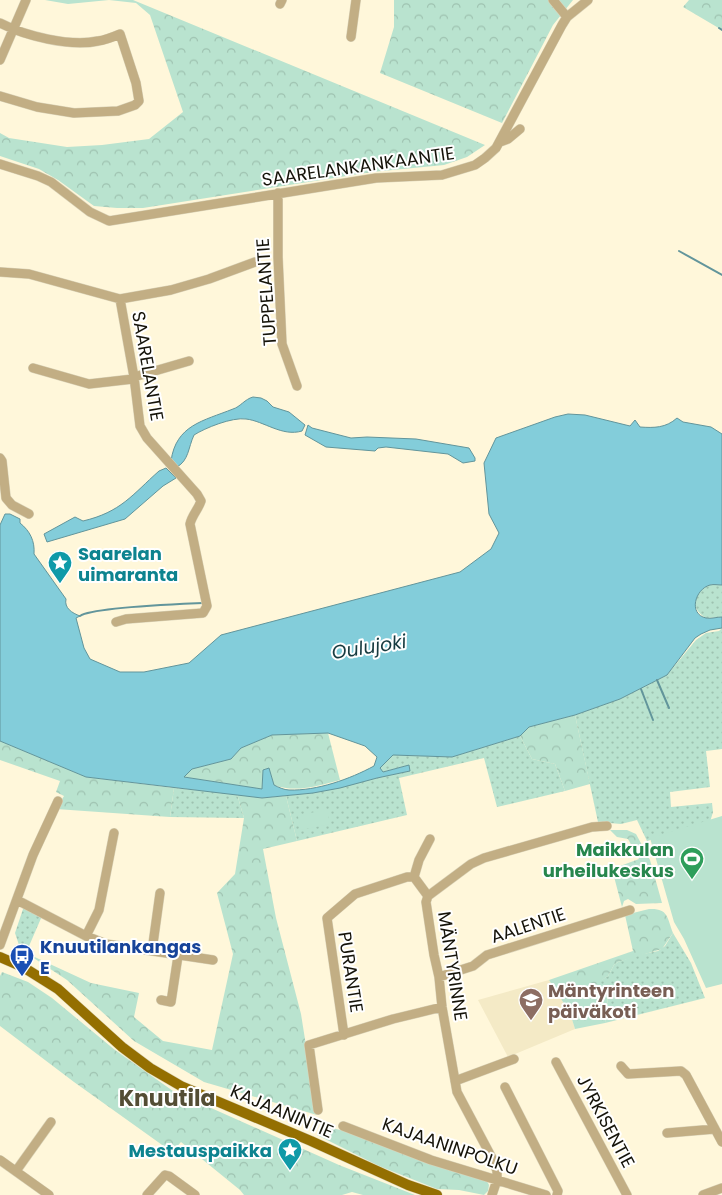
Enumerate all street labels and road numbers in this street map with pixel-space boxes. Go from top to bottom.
street label: SAARELANKANKAANTIE [260,140,456,192]
street label: TUPPELANTIE [250,237,282,347]
street label: SAARELANTIE [126,309,170,423]
street label: AALENTIE [487,901,569,949]
street label: MÄNTYRINNE [432,909,474,1023]
street label: PURANTIE [332,930,370,1014]
street label: JYRKISENTIE [571,1070,641,1172]
street label: KAJAANINTIE [227,1078,337,1144]
street label: KAJAANINPOLKU [379,1111,521,1181]

